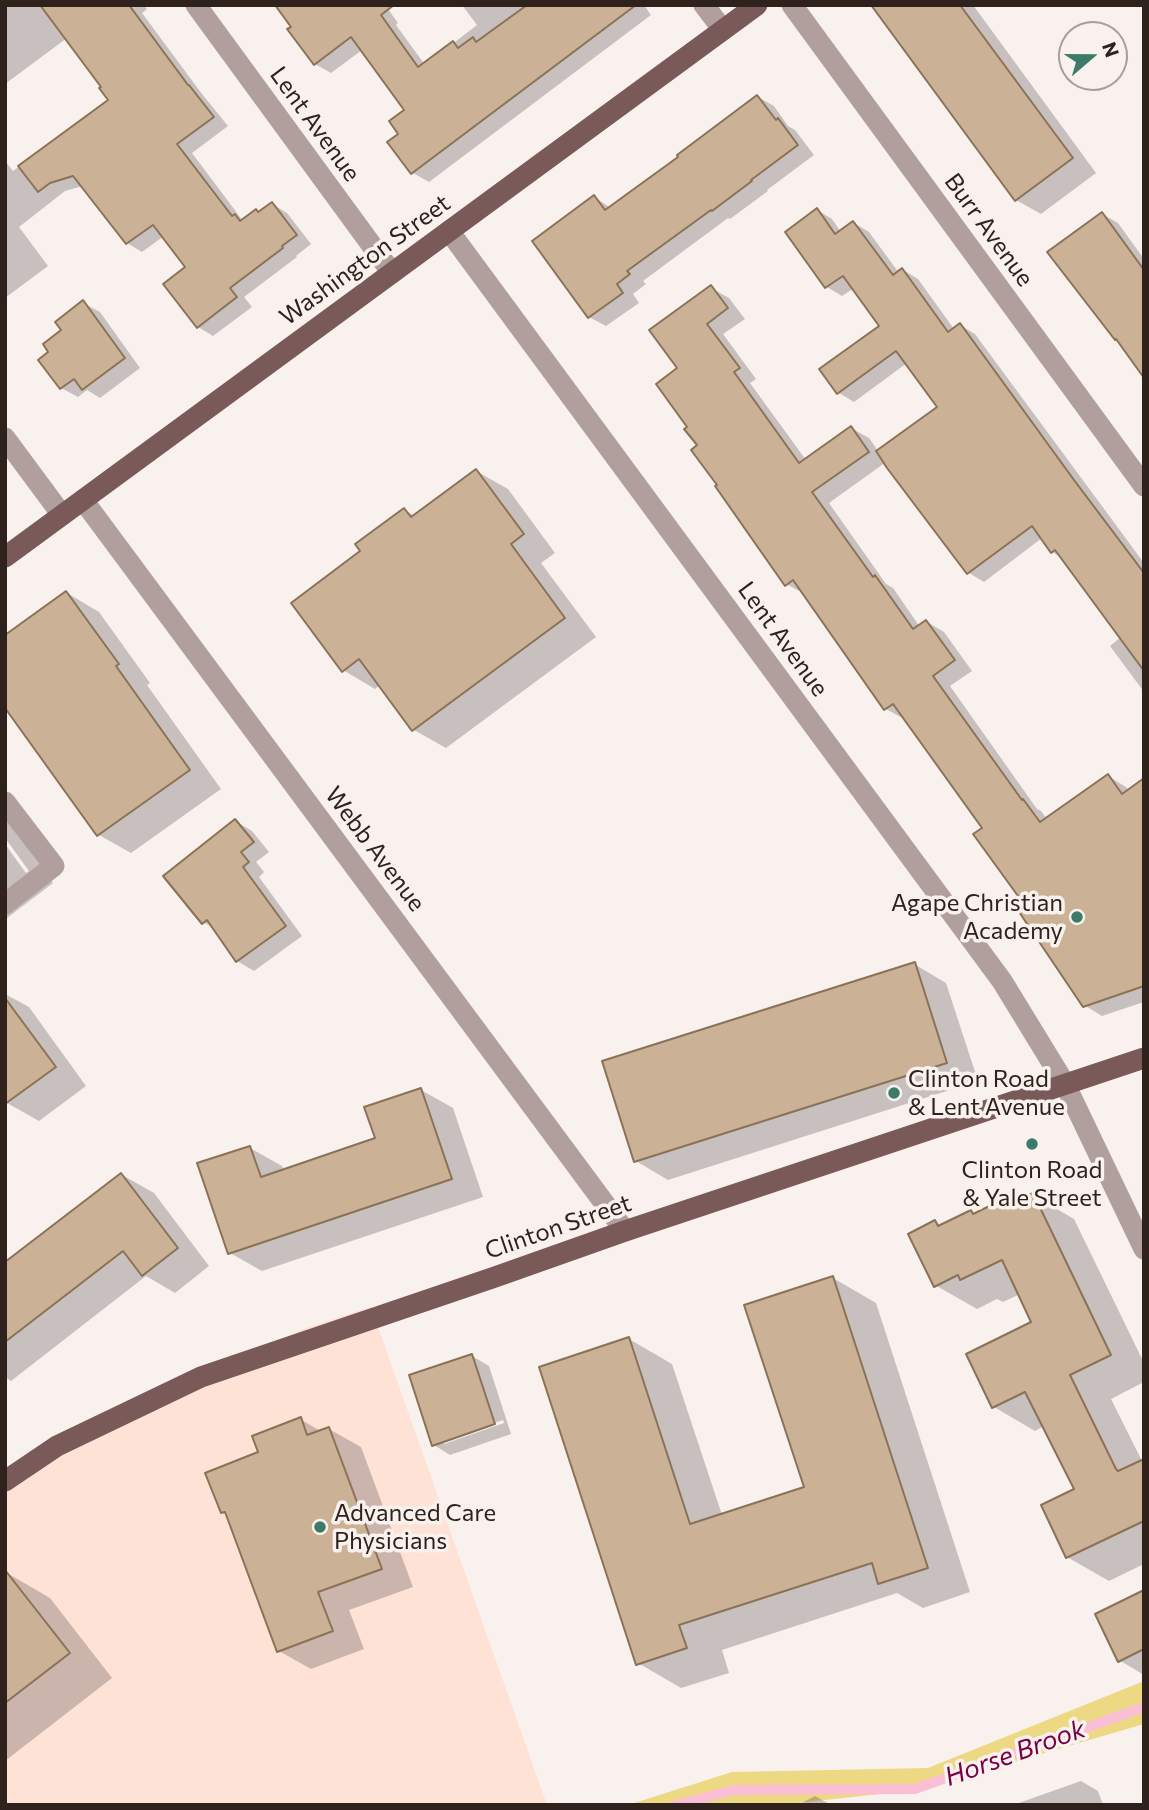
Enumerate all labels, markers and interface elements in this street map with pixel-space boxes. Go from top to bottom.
north arrow [1058,21,1128,91]
text: N [1098,39,1125,60]
street label: Lent Avenue [264,61,366,187]
street label: Burr Avenue [938,168,1040,292]
street label: Washington Street [274,189,456,331]
street label: Lent Avenue [732,576,834,702]
street label: Webb Avenue [319,781,431,917]
place label: Agape Christian Academy [891,889,1063,945]
marker: Agape Christian Academy [1069,909,1085,925]
place label: Clinton Road & Lent Avenue [908,1065,1065,1121]
marker: Clinton Road & Lent Avenue [886,1085,902,1101]
marker: Clinton Road & Yale Street [1024,1136,1040,1152]
place label: Clinton Road & Yale Street [962,1156,1102,1212]
street label: Clinton Street [481,1189,635,1265]
place label: Advanced Care Physicians [334,1499,496,1555]
marker: Advanced Care Physicians [312,1519,328,1535]
water label: Horse Brook [940,1713,1090,1793]

